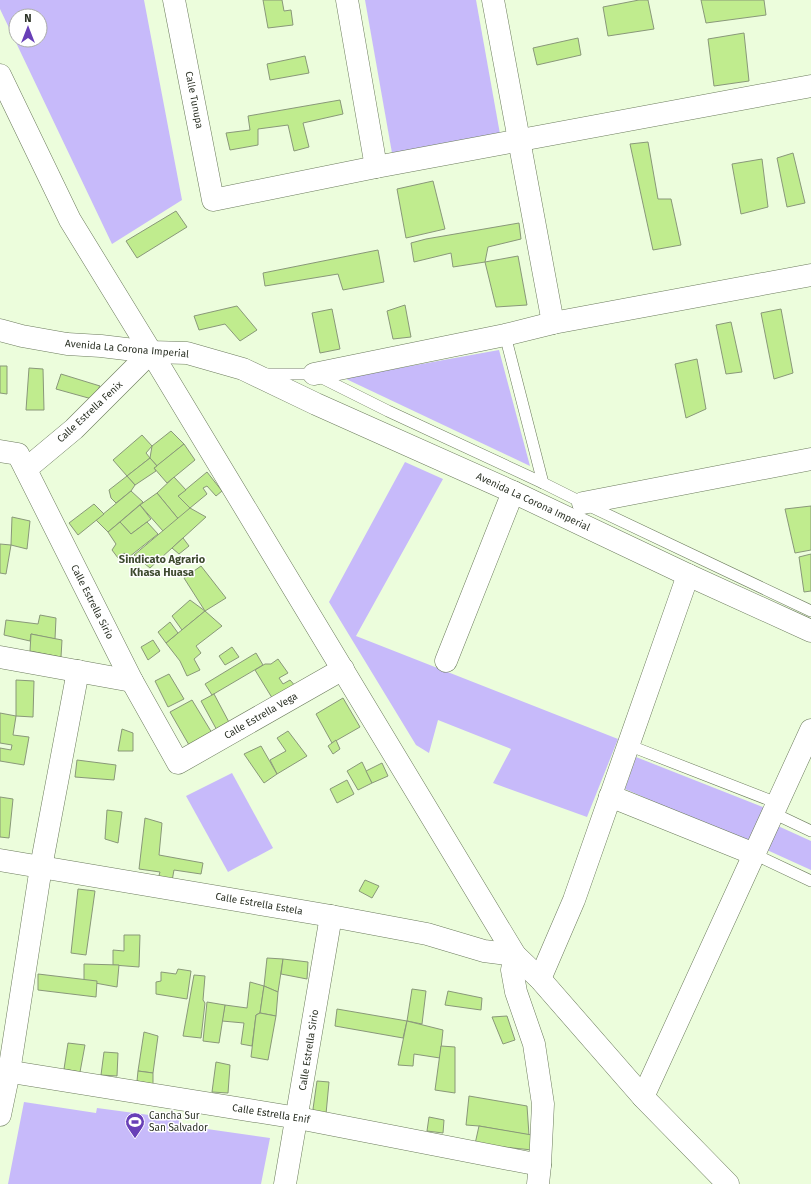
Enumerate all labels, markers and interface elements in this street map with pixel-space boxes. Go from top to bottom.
north arrow [8,8,48,48]
text: N [24,12,32,25]
street label: Calle Tunupa [183,70,205,130]
street label: Avenida La Corona Imperial [65,338,189,360]
street label: Calle Estrella Fenix [55,379,125,445]
street label: Avenida La Corona Imperial [474,470,592,534]
district label: Sindicato Agrario Khasa Huasa [119,553,206,579]
street label: Calle Estrella Sirio [68,563,116,641]
street label: Calle Estrella Vega [222,690,300,742]
street label: Calle Estrella Estela [214,890,304,918]
street label: Calle Estrella Sirio [297,1008,321,1091]
street label: Calle Estrella Enif [231,1102,311,1126]
place label: Cancha Sur San Salvador [149,1110,208,1134]
sports icon: Cancha Sur San Salvador [124,1111,146,1139]

